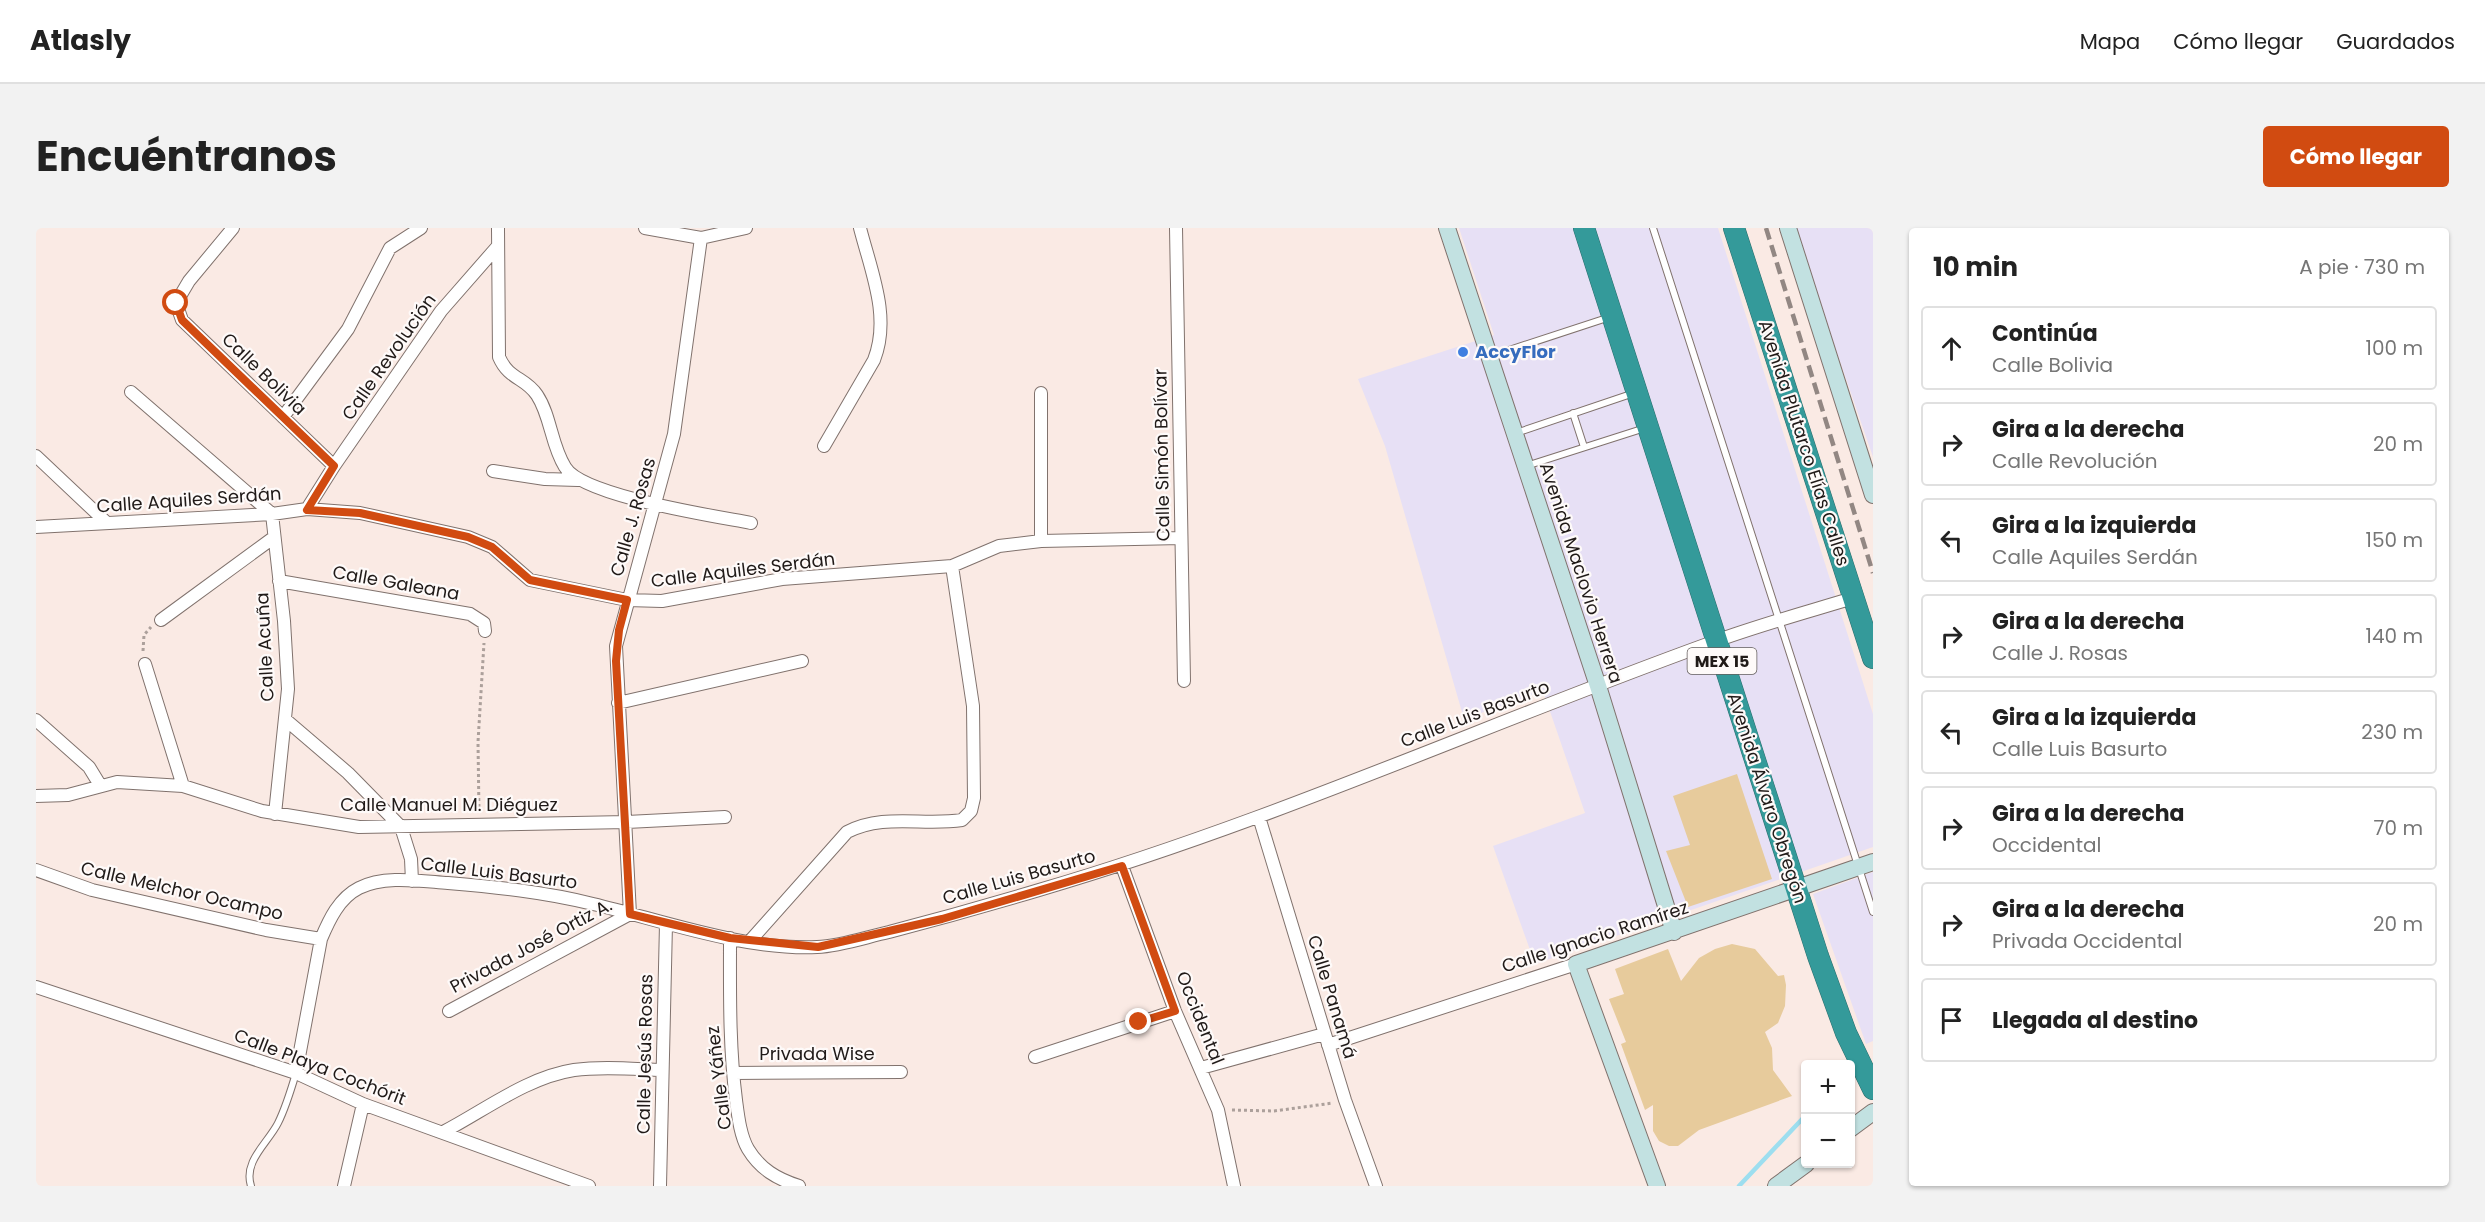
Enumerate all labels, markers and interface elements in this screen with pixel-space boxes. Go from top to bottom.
text: Atlasly [30,21,131,60]
text: Mapa [2080,27,2140,56]
text: Cómo llegar [2173,27,2303,56]
text: Guardados [2336,27,2455,56]
button: Cómo llegar [2263,126,2449,187]
text: Encuéntranos [36,127,337,186]
text: 10 min [1933,249,2018,285]
text: A pie · 730 m [2299,253,2425,281]
route start [162,289,188,315]
street label: Calle Revolución [336,289,442,425]
street label: Avenida Plutarco Elías Calles [1753,317,1856,569]
text: Continúa [1992,318,2098,349]
street label: Calle Bolivia [216,327,312,420]
icon: ahead [1935,332,1968,365]
text: 100 m [2366,334,2423,362]
place label: AccyFlor [1475,339,1556,364]
marker: AccyFlor [1456,345,1470,359]
text: Calle Bolivia [1992,351,2113,379]
street label: Calle Simón Bolívar [1147,368,1176,542]
text: Gira a la derecha [1992,414,2185,445]
icon: right [1935,428,1968,461]
text: 20 m [2373,430,2423,458]
text: Calle Revolución [1992,447,2158,475]
street label: Calle J. Rosas [604,455,661,579]
street label: Avenida Maclovio Herrera [1534,459,1629,687]
street label: Calle Aquiles Serdán [96,481,282,518]
text: Gira a la izquierda [1992,510,2196,541]
icon: left [1935,524,1968,557]
text: 150 m [2366,526,2423,554]
text: Calle Aquiles Serdán [1992,543,2198,571]
street label: Calle Aquiles Serdán [649,546,836,593]
street label: Calle Galeana [331,559,462,606]
street label: Calle Acuña [249,592,280,702]
text: Gira a la derecha [1992,606,2185,637]
icon: right [1935,620,1968,653]
text: 140 m [2366,622,2423,650]
text: Calle J. Rosas [1992,639,2128,667]
road number: MEX 15 [1688,648,1756,674]
street label: Calle Luis Basurto [1397,674,1553,753]
street label: Avenida Álvaro Obregón [1722,689,1813,906]
text: Gira a la izquierda [1992,702,2196,733]
icon: left [1935,716,1968,749]
text: 230 m [2361,718,2423,746]
text: Calle Luis Basurto [1992,735,2167,763]
street label: Calle Manuel M. Diéguez [340,792,558,817]
text: Gira a la derecha [1992,798,2185,829]
icon: right [1935,812,1968,845]
text: 70 m [2374,814,2423,842]
text: Occidental [1992,831,2101,859]
street label: Calle Luis Basurto [940,843,1098,910]
street label: Calle Luis Basurto [419,850,579,895]
street label: Calle Melchor Ocampo [78,855,286,926]
street label: Privada José Ortiz A. [445,892,616,999]
text: Gira a la derecha [1992,894,2185,925]
street label: Calle Ignacio Ramírez [1498,895,1691,979]
icon: right [1935,908,1968,941]
text: 20 m [2373,910,2423,938]
text: Privada Occidental [1992,927,2182,955]
street label: Calle Panamá [1302,932,1363,1062]
street label: Occidental [1170,967,1230,1068]
street label: Calle Jesús Rosas [631,974,658,1134]
icon: arrive [1935,1004,1968,1037]
text: Llegada al destino [1992,1005,2198,1036]
route end [1125,1008,1151,1034]
street label: Calle Playa Cochórit [231,1022,410,1111]
street label: Calle Yáñez [700,1025,737,1131]
street label: Privada Wise [759,1041,875,1066]
map controls [1801,1060,1855,1168]
button: + [1801,1060,1855,1114]
button: − [1801,1114,1855,1168]

